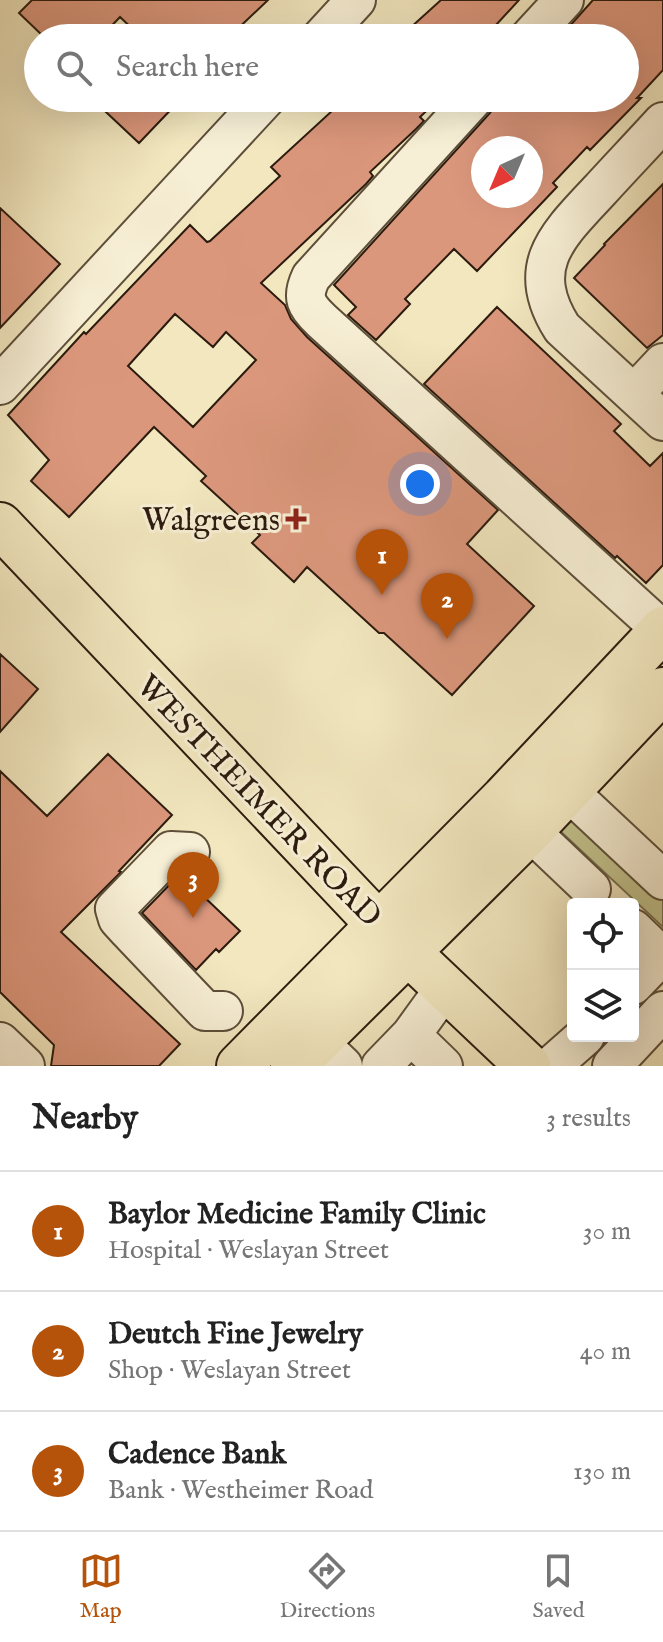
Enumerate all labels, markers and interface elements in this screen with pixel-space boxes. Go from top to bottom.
search box [24,24,639,112]
icon: search [52,46,96,90]
text: Search here [116,49,259,87]
north arrow [471,136,543,208]
your location [400,464,440,504]
place label: Walgreens [142,501,280,542]
marker: Walgreens [287,510,305,528]
pin: 1 [356,529,408,595]
pin: 2 [421,573,473,639]
street label: WESTHEIMER ROAD [127,667,390,937]
pin: 3 [167,852,219,918]
map controls [567,898,639,1042]
button: locate [567,898,639,970]
button: layers [567,970,639,1042]
text: Nearby [32,1097,138,1140]
text: 3 results [546,1102,631,1135]
text: Baylor Medicine Family Clinic [108,1196,486,1234]
text: 1 [53,1215,63,1248]
text: 30 m [583,1215,631,1248]
text: Hospital · Weslayan Street [108,1234,389,1267]
text: Deutch Fine Jewelry [108,1316,363,1354]
text: 2 [52,1335,64,1368]
text: 40 m [580,1335,631,1368]
text: Shop · Weslayan Street [108,1354,351,1387]
text: Cadence Bank [108,1436,286,1474]
text: 3 [53,1455,63,1488]
text: 130 m [573,1455,631,1488]
text: Bank · Westheimer Road [108,1474,373,1507]
tab: Map [79,1549,123,1625]
tab: Directions [280,1549,375,1625]
tab: Saved [532,1549,584,1625]

